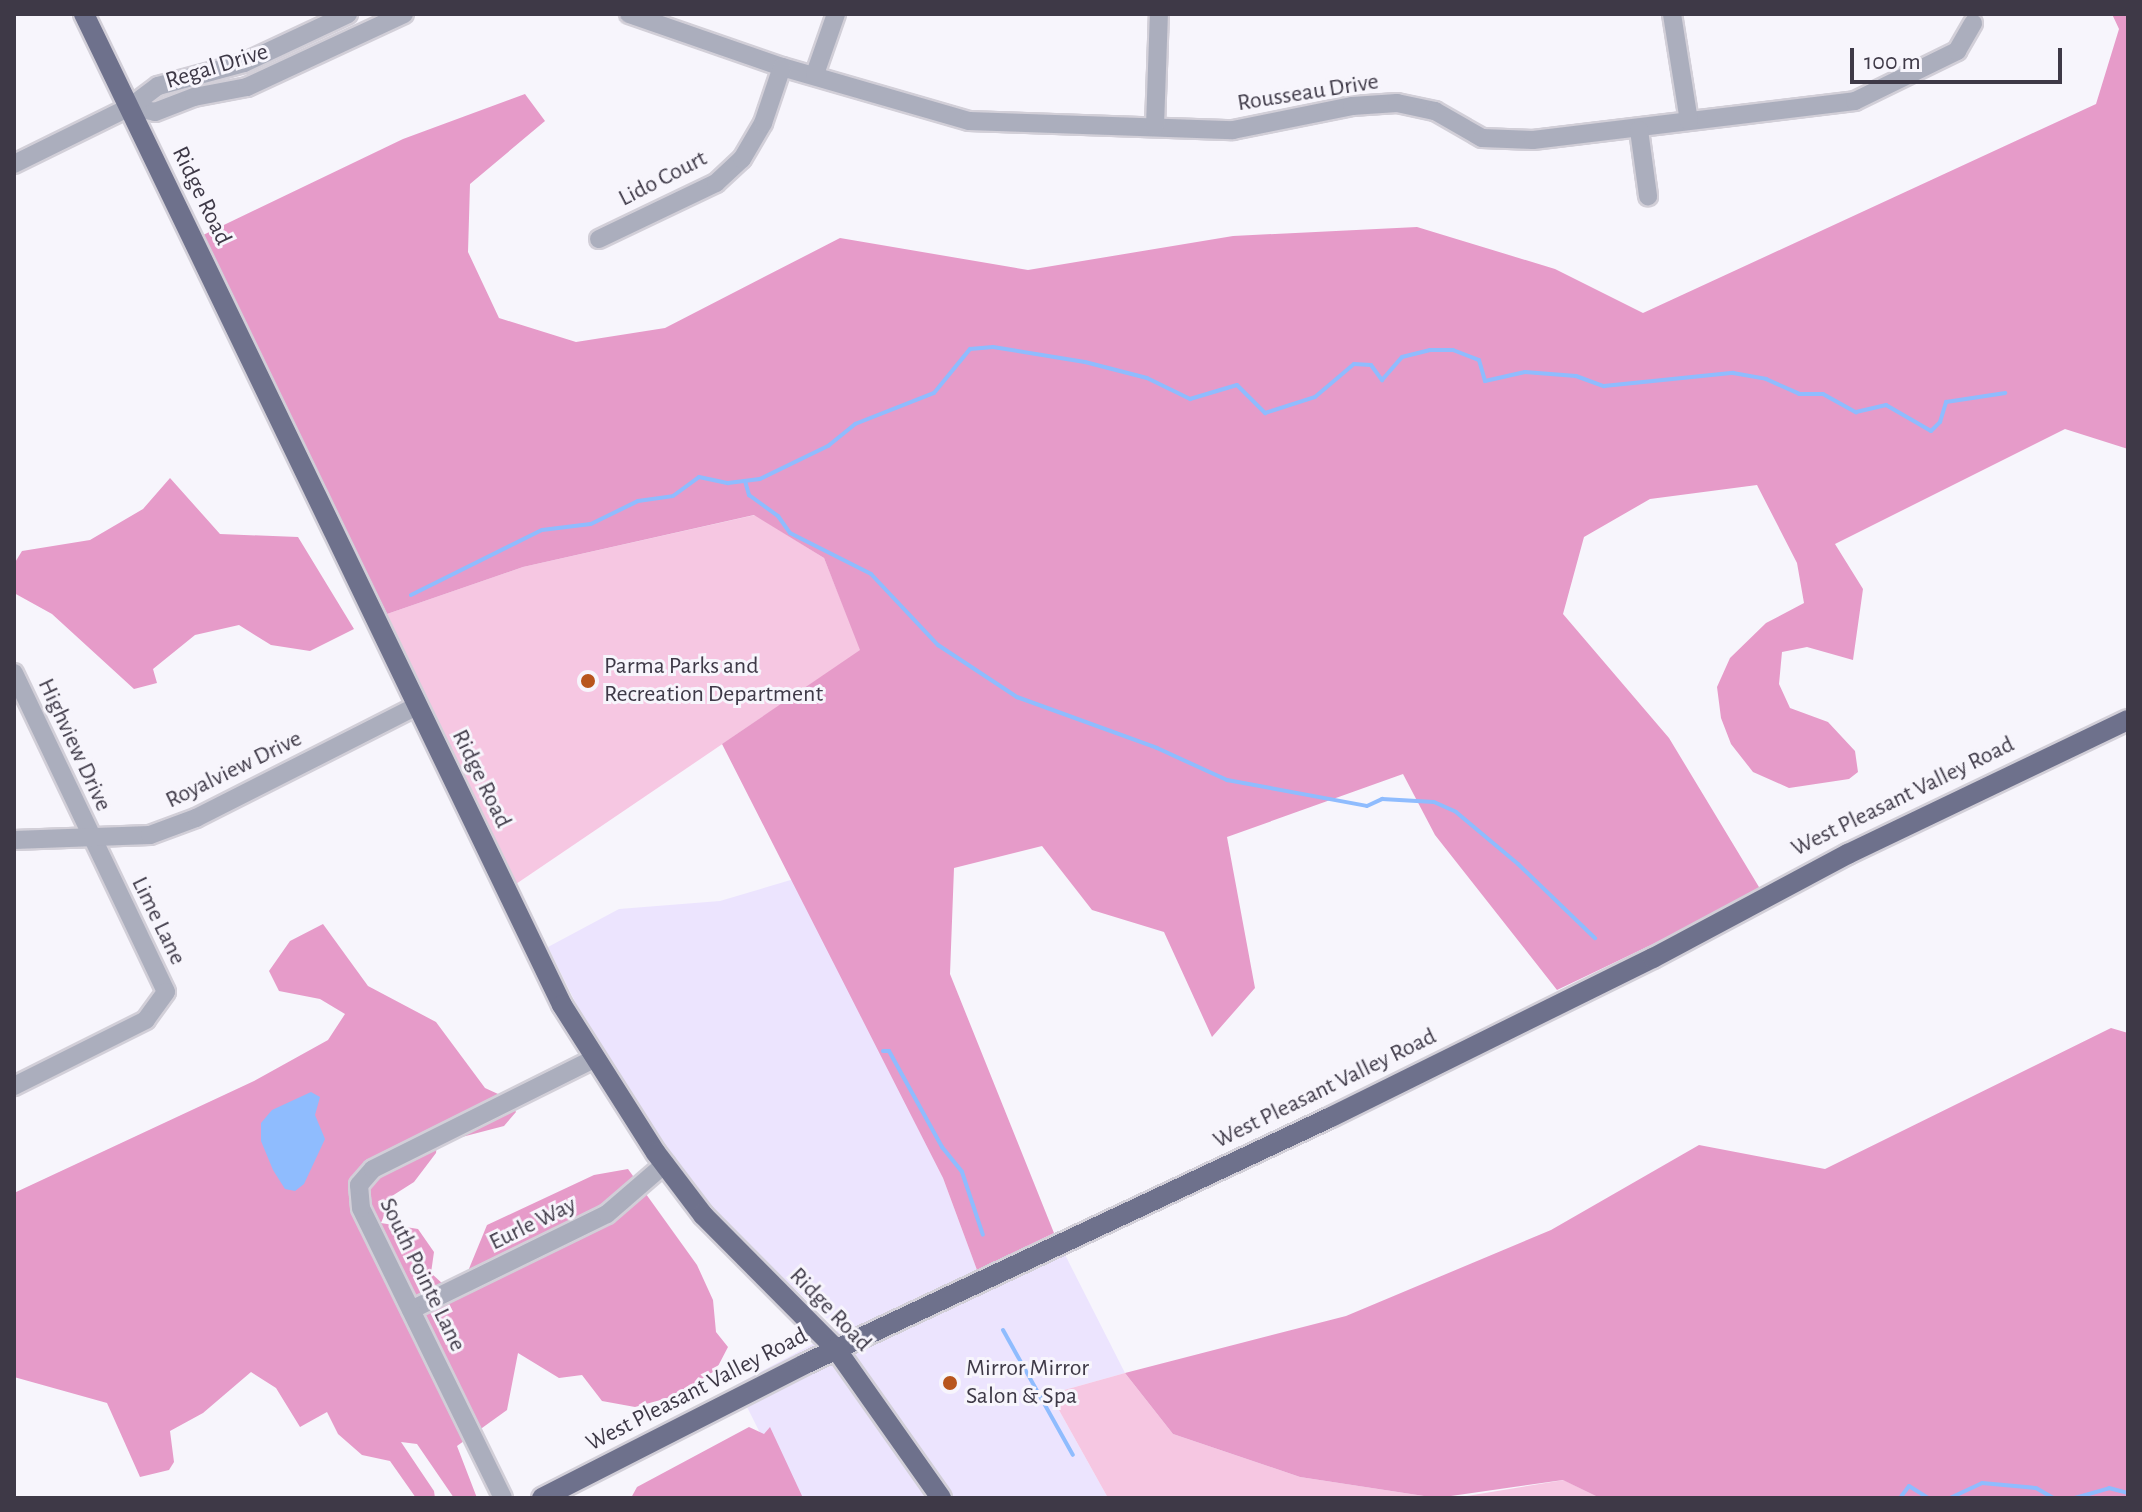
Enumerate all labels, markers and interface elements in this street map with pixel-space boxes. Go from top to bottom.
scale bar [1854,32,2066,82]
street label: Regal Drive [162,38,272,96]
text: 100 m [1864,50,1921,74]
street label: Rousseau Drive [1235,68,1381,118]
street label: Ridge Road [165,142,237,250]
street label: Lido Court [614,145,712,213]
place label: Parma Parks and Recreation Department [604,653,823,709]
marker: Parma Parks and Recreation Department [579,672,597,690]
street label: Highview Drive [31,674,117,816]
street label: Royalview Drive [161,725,307,815]
street label: Ridge Road [445,725,517,833]
street label: West Pleasant Valley Road [1787,730,2019,864]
street label: Lime Lane [124,872,192,970]
street label: West Pleasant Valley Road [1209,1022,1441,1156]
street label: Eurle Way [485,1191,581,1257]
street label: South Pointe Lane [372,1194,472,1356]
street label: Ridge Road [783,1262,877,1358]
street label: West Pleasant Valley Road [582,1322,812,1458]
place label: Mirror Mirror Salon & Spa [966,1355,1089,1411]
marker: Mirror Mirror Salon & Spa [941,1374,959,1392]

